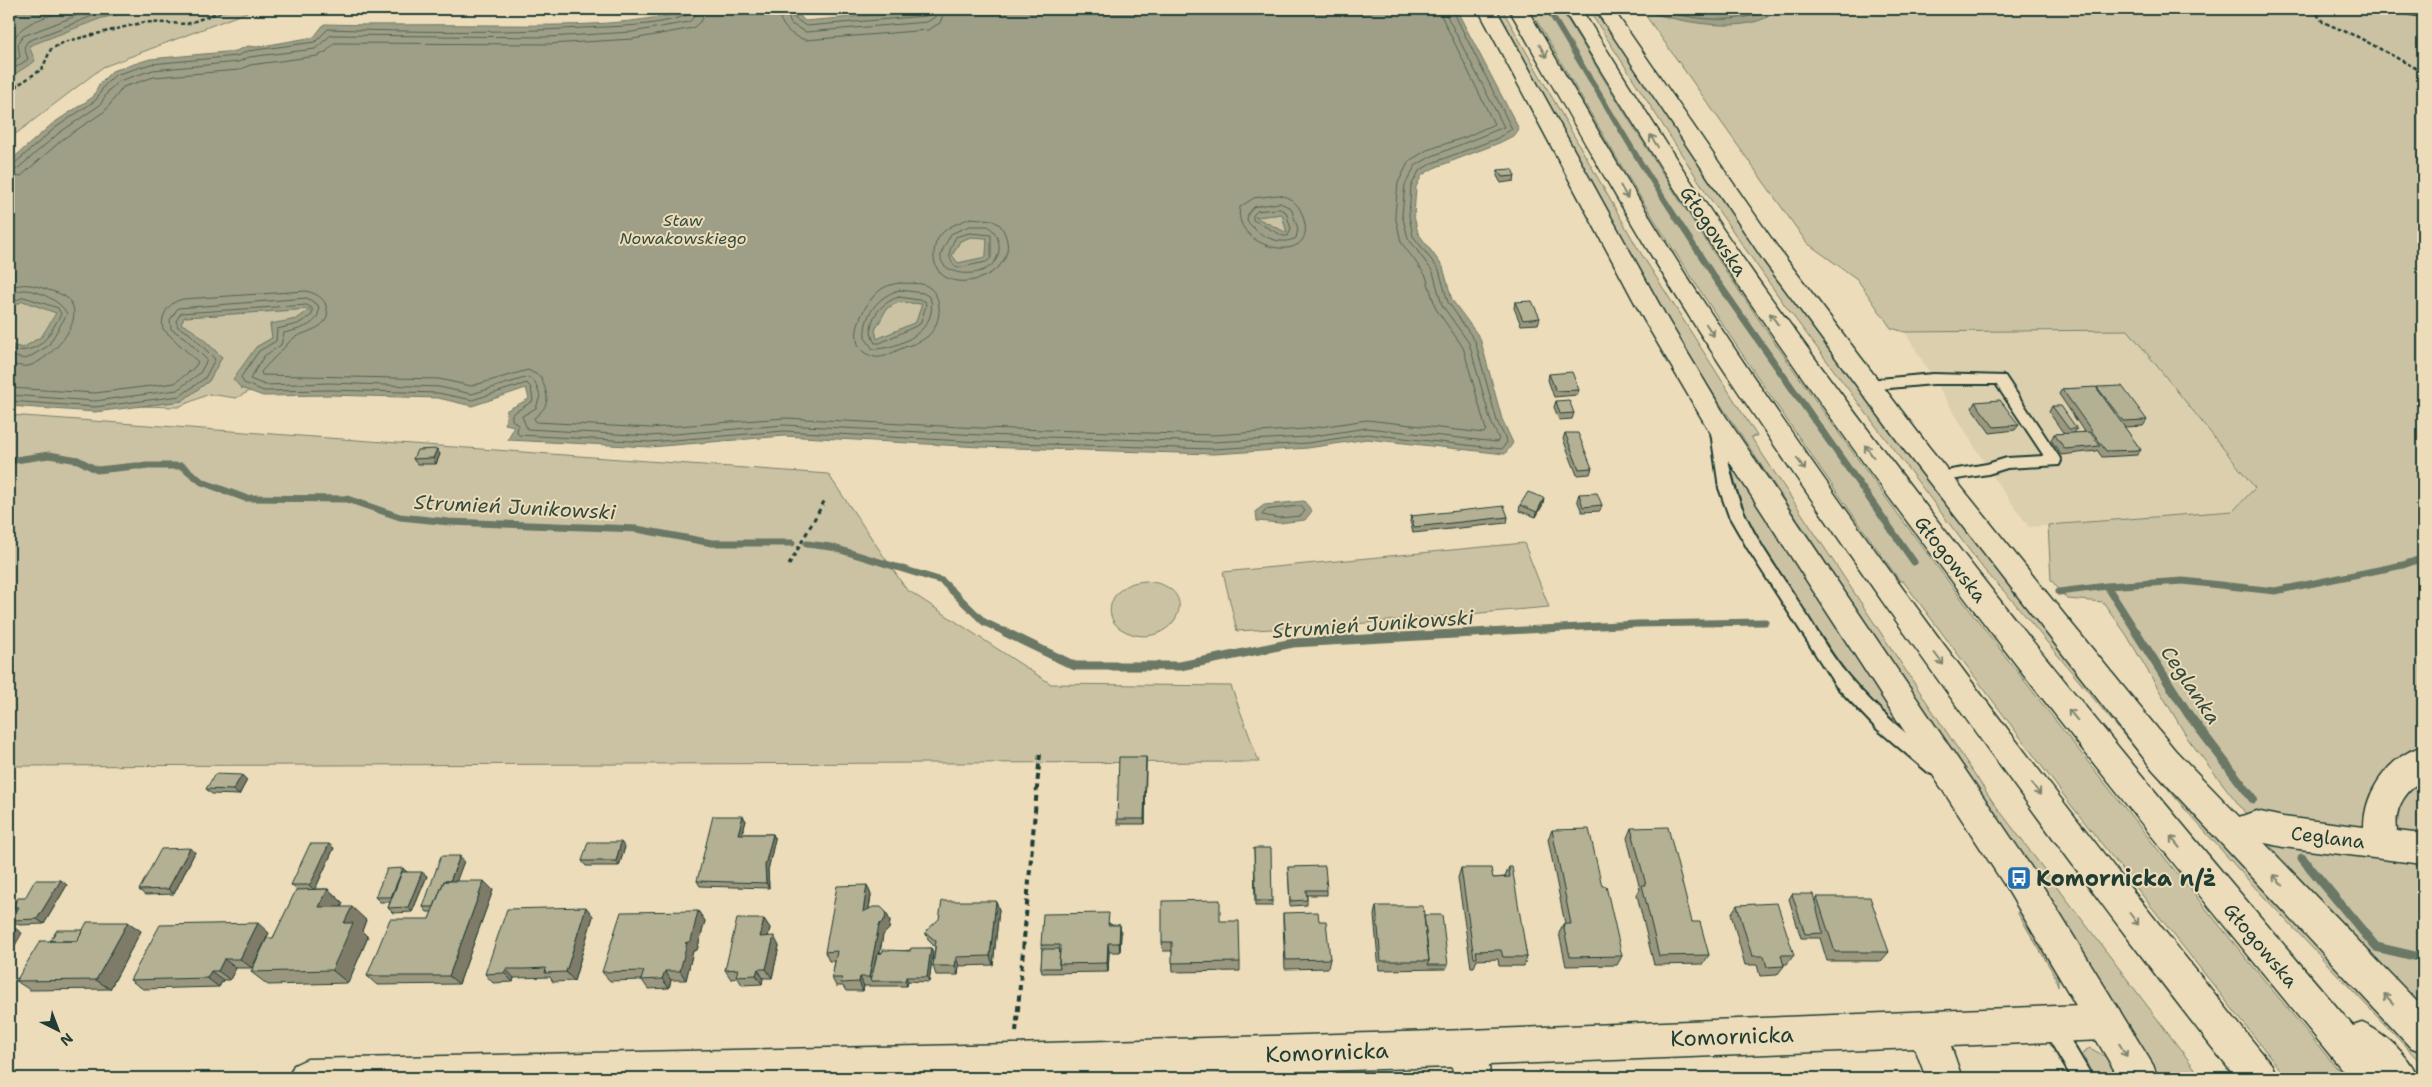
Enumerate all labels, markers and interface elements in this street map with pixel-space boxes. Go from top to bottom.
one-way arrow [1538,44,1548,58]
one-way arrow [1649,134,1659,148]
street label: Głogowska [1674,181,1753,281]
one-way arrow [1619,184,1629,199]
water label: Staw Nowakowskiego [620,210,747,249]
one-way arrow [1768,313,1779,327]
one-way arrow [1705,322,1715,336]
one-way arrow [1864,444,1874,458]
one-way arrow [1796,457,1806,471]
water label: Strumień Junikowski [413,489,617,525]
street label: Głogowska [1909,511,1992,608]
water label: Strumień Junikowski [1271,604,1475,644]
water label: Ceglanka [2155,641,2227,729]
one-way arrow [1934,652,1944,666]
one-way arrow [2067,709,2078,722]
one-way arrow [2030,782,2041,795]
street label: Ceglana [2290,821,2366,854]
one-way arrow [2169,836,2180,849]
place label: Komornicka n/ż [2036,864,2216,893]
bus stop icon: Komornicka n/ż [2006,865,2032,891]
one-way arrow [2272,874,2284,887]
street label: Głogowska [2218,898,2304,993]
one-way arrow [2129,912,2140,925]
one-way arrow [2383,993,2395,1005]
north arrow [32,1004,82,1054]
street label: Komornicka [1670,1020,1795,1053]
text: N [57,1029,77,1050]
street label: Komornicka [1265,1036,1390,1069]
one-way arrow [2118,1043,2128,1057]

